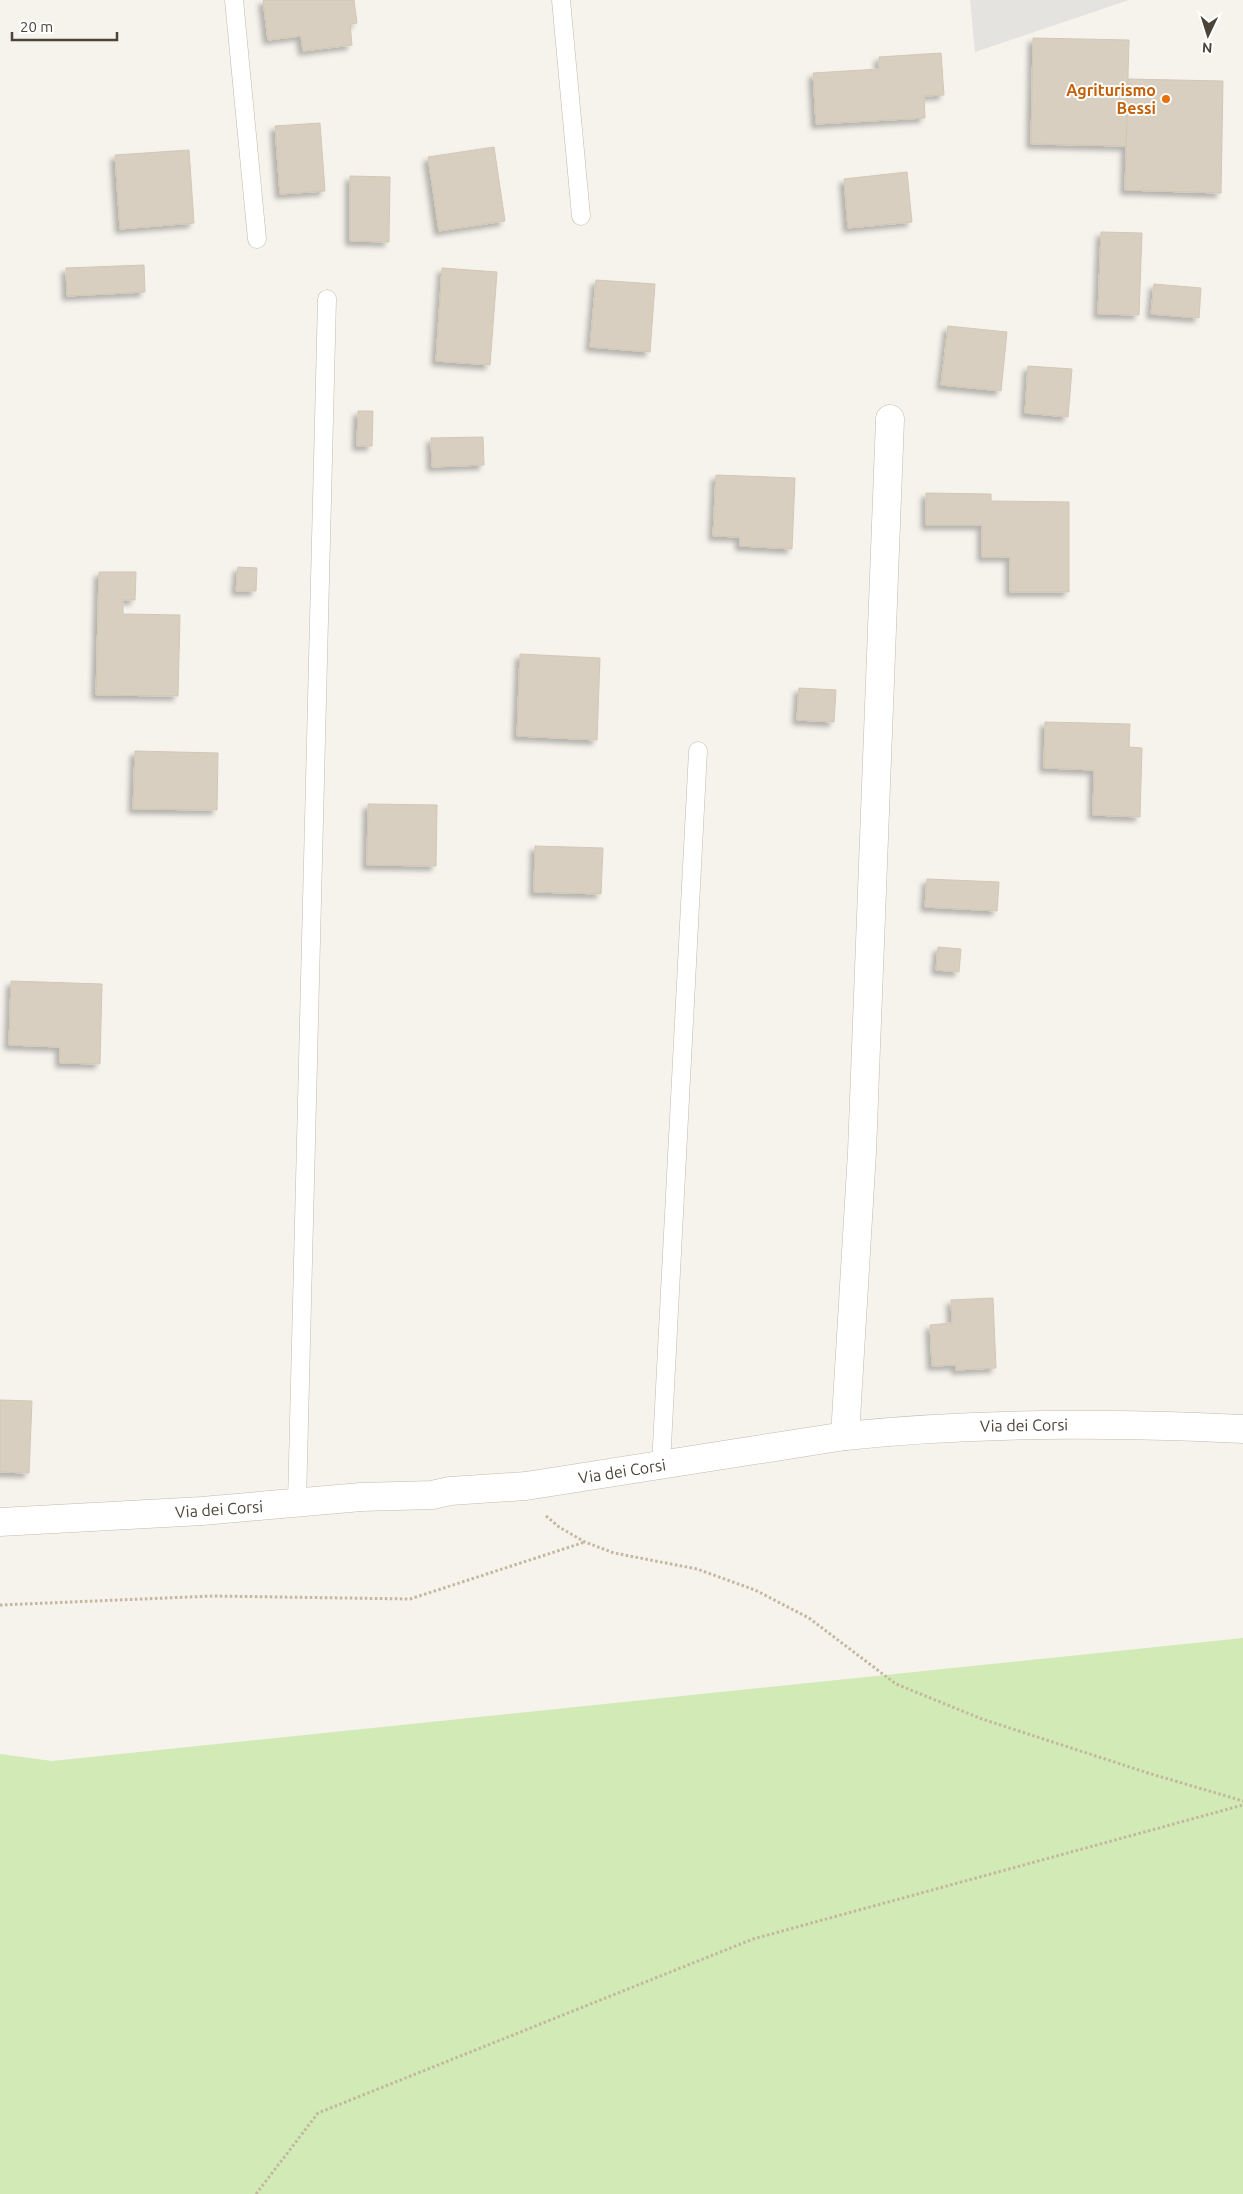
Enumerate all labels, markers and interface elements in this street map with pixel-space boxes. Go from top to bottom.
scale bar [12,10,118,42]
north arrow [1183,10,1233,60]
text: 20 m [20,18,53,35]
text: N [1201,40,1213,56]
place label: Agriturismo Bessi [1066,81,1156,117]
marker: Agriturismo Bessi [1160,93,1172,105]
street label: Via dei Corsi [980,1415,1068,1435]
street label: Via dei Corsi [577,1455,667,1487]
street label: Via dei Corsi [174,1497,264,1521]

